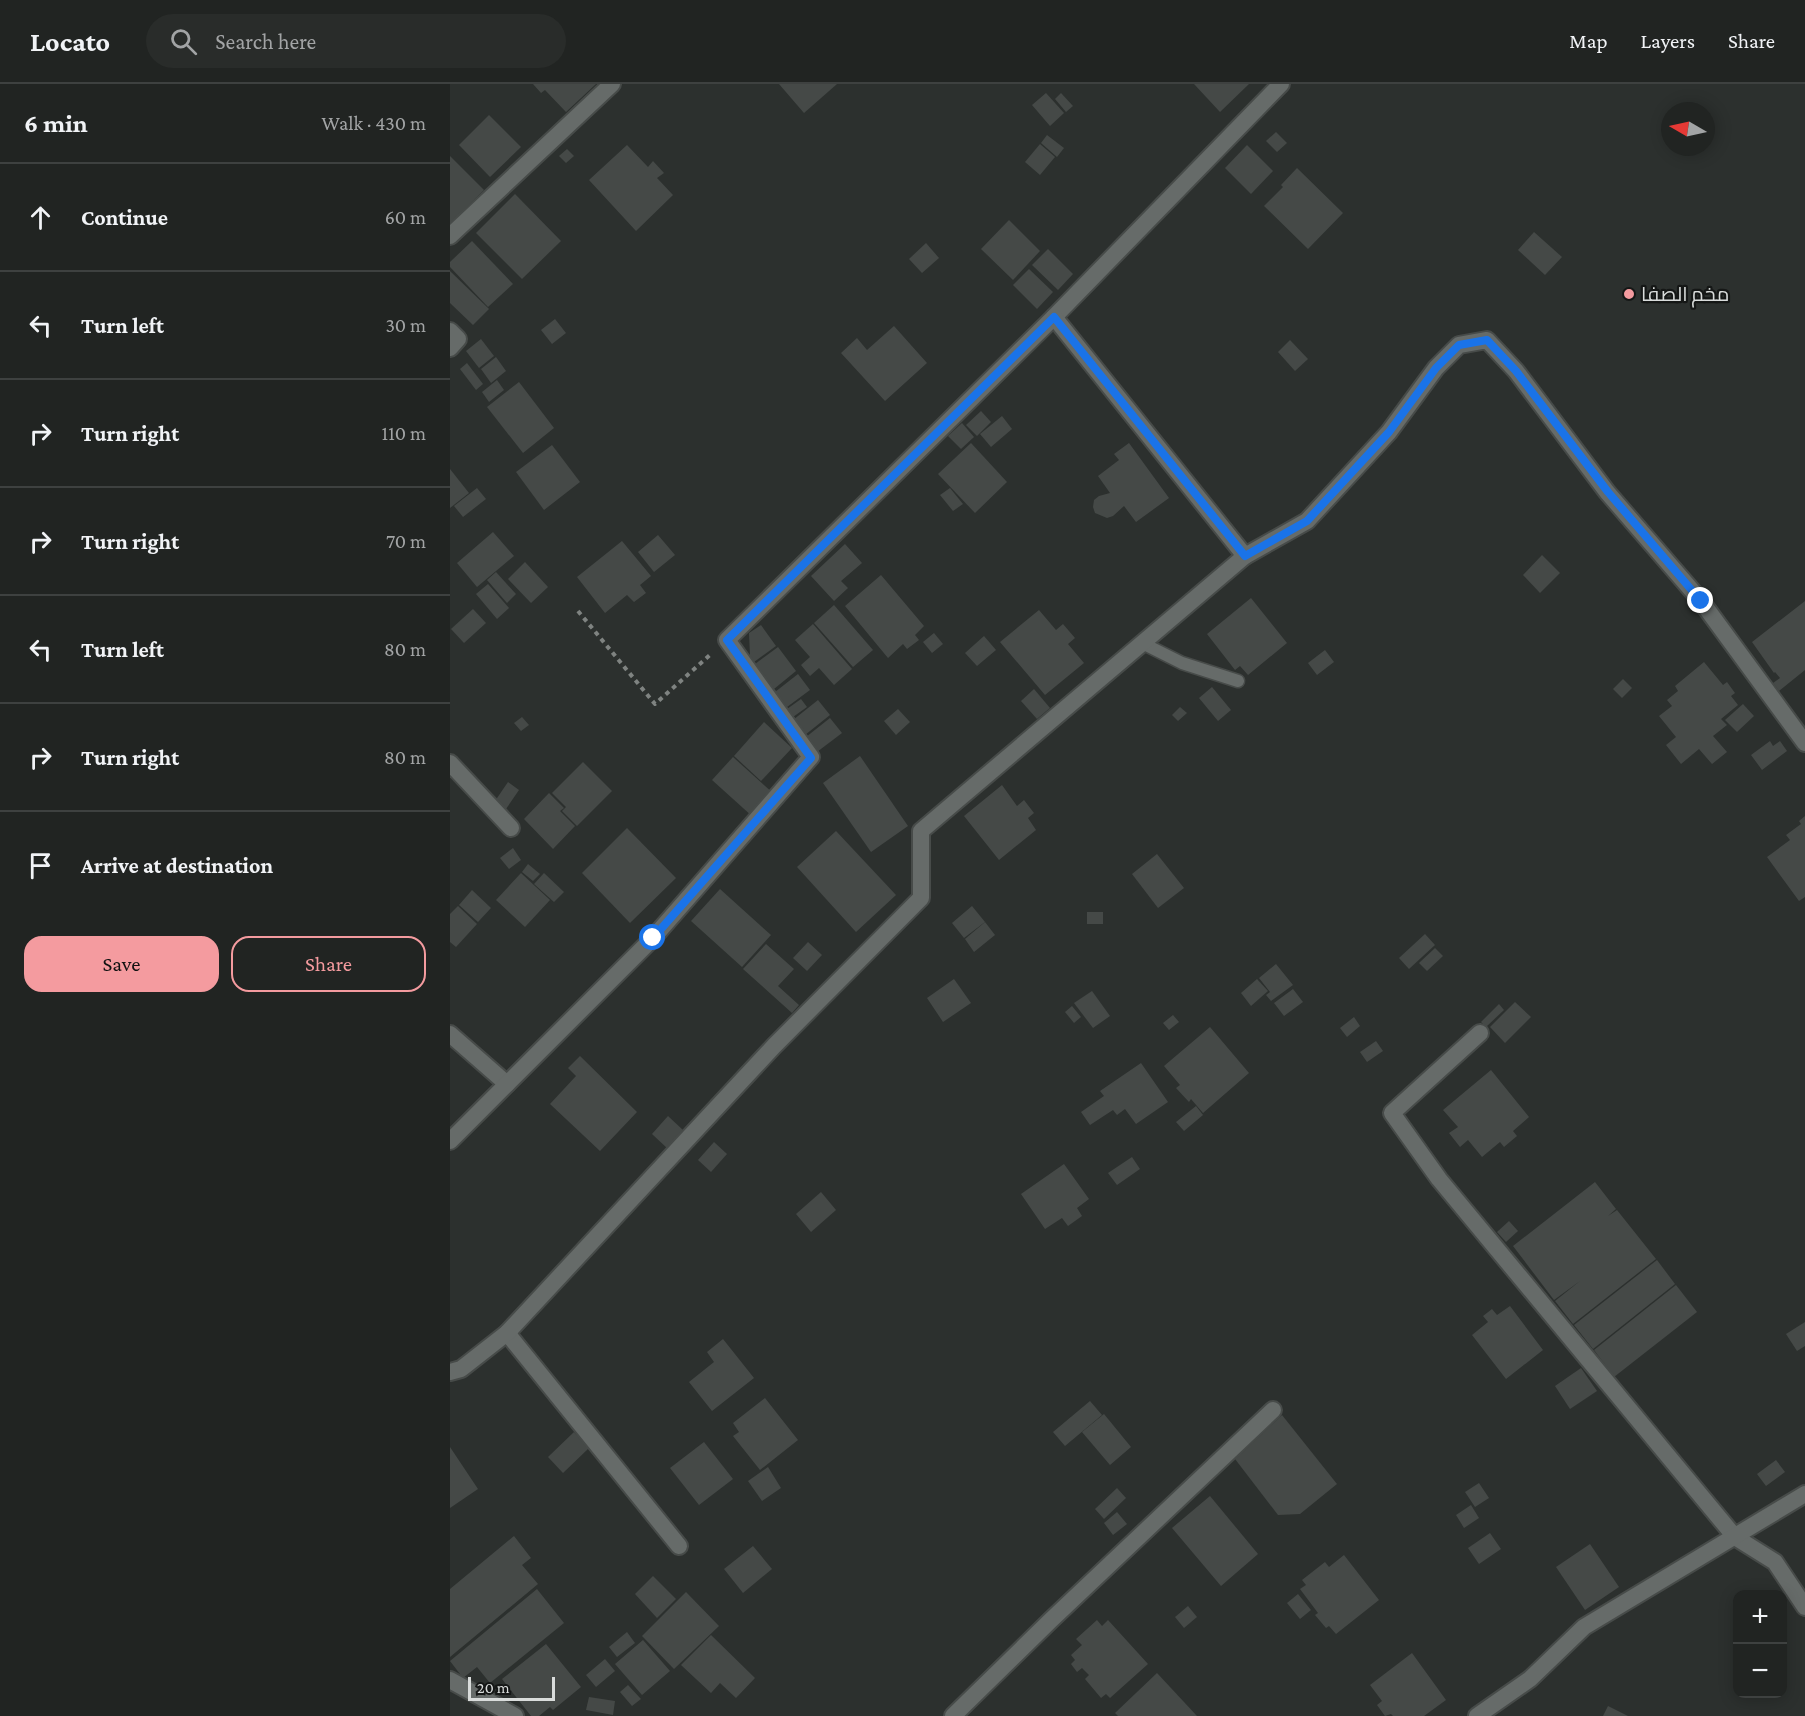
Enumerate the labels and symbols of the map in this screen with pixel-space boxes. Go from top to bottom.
north arrow [1661,102,1715,156]
place label: مخم الصفا [1641,283,1729,308]
marker: مخم الصفا [1622,287,1636,301]
route end [1687,587,1713,613]
route start [639,924,665,950]
scale bar [468,1674,555,1702]

